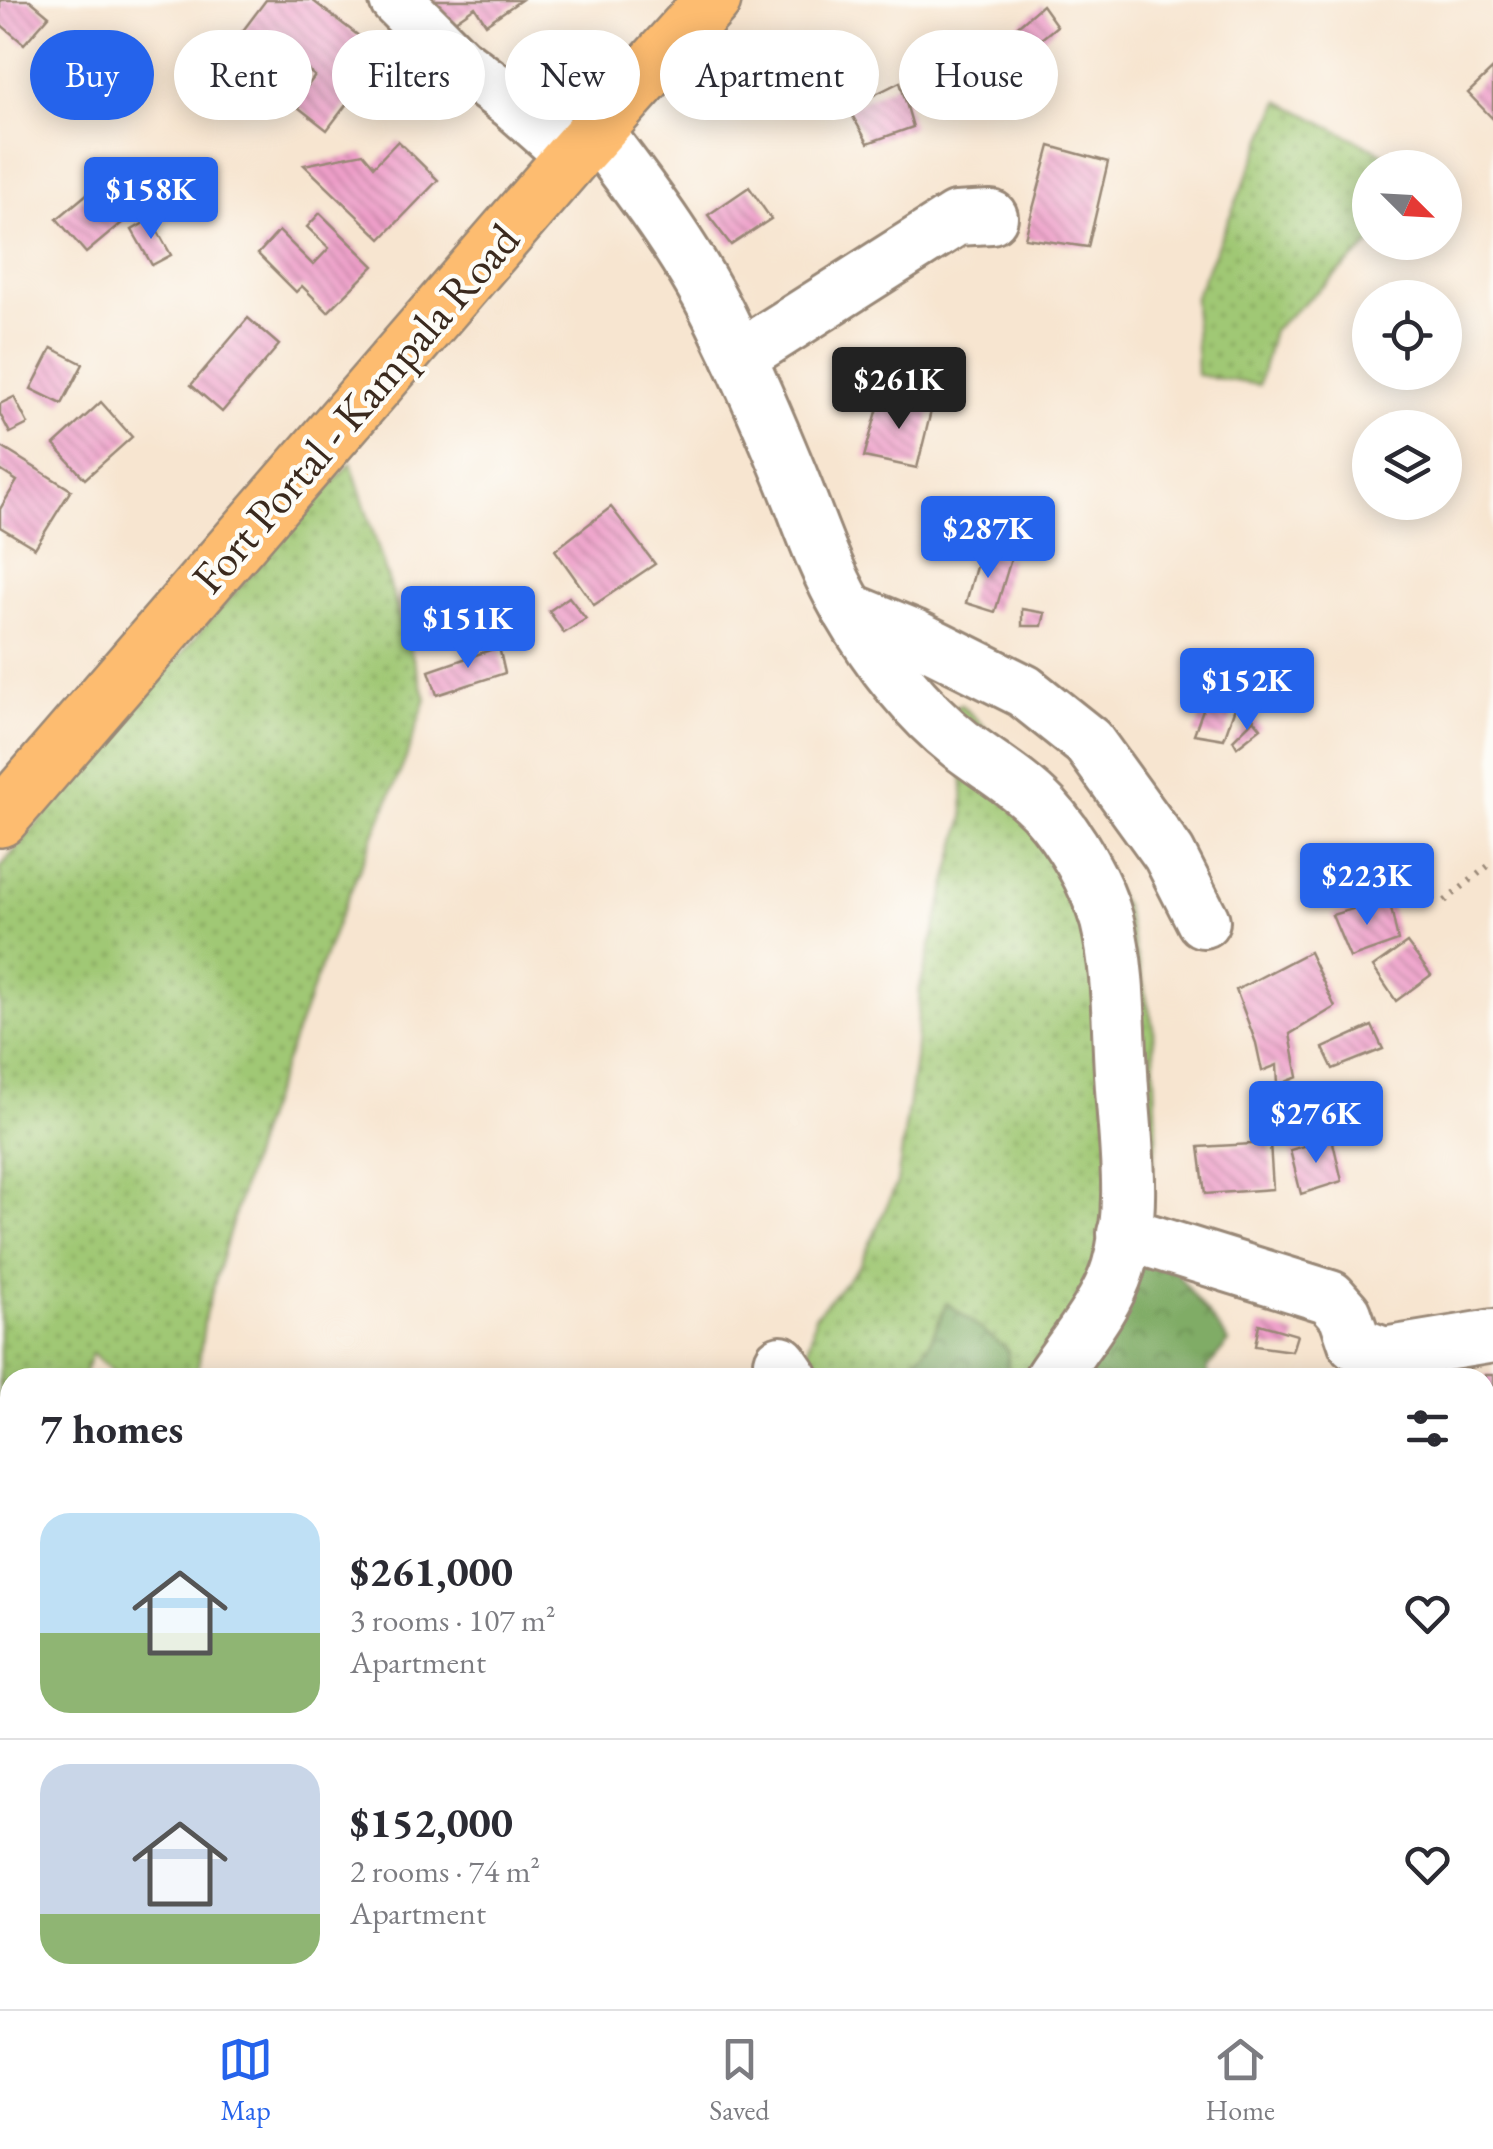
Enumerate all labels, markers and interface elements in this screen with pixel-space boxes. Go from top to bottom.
chip: Buy [30,30,154,120]
chip: Rent [174,30,312,120]
chip: Filters [332,30,485,120]
chip: New [505,30,640,120]
chip: Apartment [660,30,879,120]
chip: House [899,30,1058,120]
north arrow [1352,150,1462,260]
map controls [1352,150,1462,520]
pin: $158K [81,157,221,242]
text: $158K [106,168,196,210]
street label: Fort Portal - Kampala Road [179,211,532,605]
button: locate [1352,280,1462,390]
pin: $261K [829,347,969,432]
text: $261K [854,358,944,400]
button: layers [1352,410,1462,520]
pin: $287K [918,496,1058,581]
text: $287K [943,507,1033,549]
pin: $151K [398,586,538,671]
text: $151K [423,597,513,639]
pin: $152K [1177,648,1317,733]
text: $152K [1202,659,1292,701]
pin: $223K [1297,843,1437,928]
text: $223K [1322,854,1412,896]
pin: $276K [1246,1081,1386,1166]
text: $276K [1271,1092,1361,1134]
text: 7 homes [40,1401,183,1456]
icon: filters [1400,1401,1455,1456]
text: $261,000 [350,1544,513,1599]
icon: home [120,1553,240,1673]
icon: heart [1400,1586,1455,1641]
text: 3 rooms · 107 m² [350,1599,556,1641]
text: Apartment [350,1641,486,1683]
text: $152,000 [350,1795,513,1850]
icon: home [120,1804,240,1924]
icon: heart [1400,1837,1455,1892]
text: 2 rooms · 74 m² [350,1850,540,1892]
text: Apartment [350,1892,486,1934]
tab: Map [218,2032,273,2128]
tab: Saved [709,2032,769,2128]
tab: Home [1206,2032,1275,2128]

